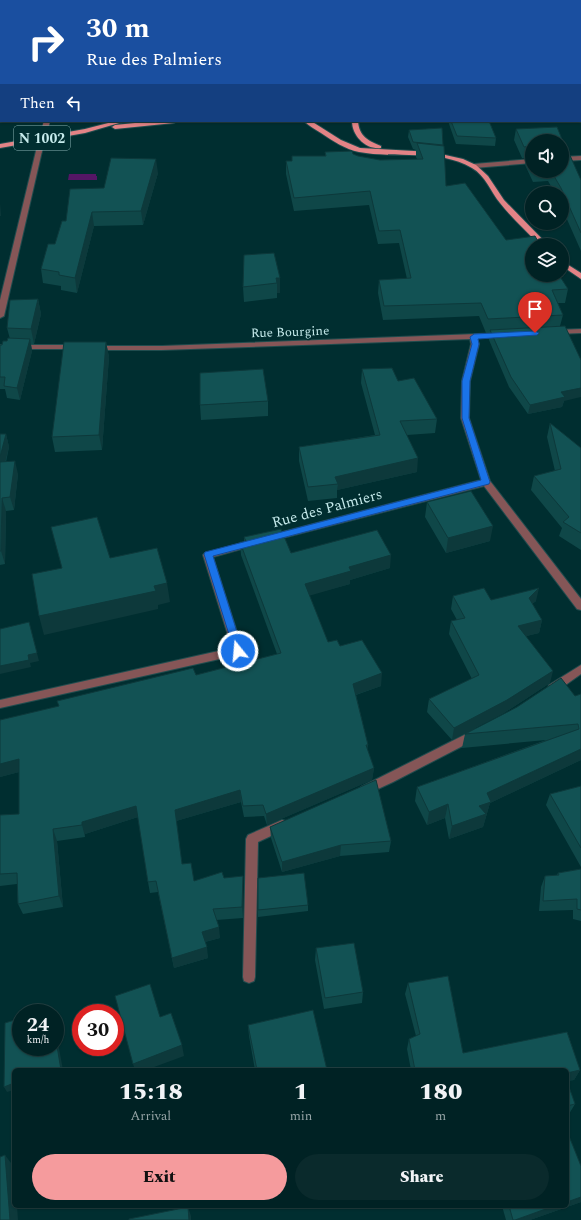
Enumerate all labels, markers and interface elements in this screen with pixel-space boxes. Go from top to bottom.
text: 30 m [86,7,150,50]
icon: right [20,16,72,68]
text: Rue des Palmiers [86,46,222,73]
text: Then [20,92,55,115]
icon: left [63,92,85,114]
road number: N 1002 [14,126,70,150]
map controls [525,134,569,282]
button: sound [525,134,569,178]
button: search [525,186,569,230]
button: layers [525,238,569,282]
pin [518,292,552,333]
icon: arrive [524,298,546,320]
street label: Rue Bourgine [250,321,330,343]
street label: Rue des Palmiers [269,483,385,534]
position arrow [217,630,259,672]
speed limit sign: 30 [72,1004,124,1056]
text: 24 [27,1010,49,1040]
text: km/h [27,1032,49,1048]
text: 15:18 [119,1074,183,1110]
text: 1 [294,1074,308,1110]
text: 180 [419,1074,462,1110]
text: Arrival [131,1106,171,1126]
text: min [290,1106,312,1126]
text: m [435,1106,446,1126]
button: Exit [32,1154,287,1200]
button: Share [295,1154,549,1200]

